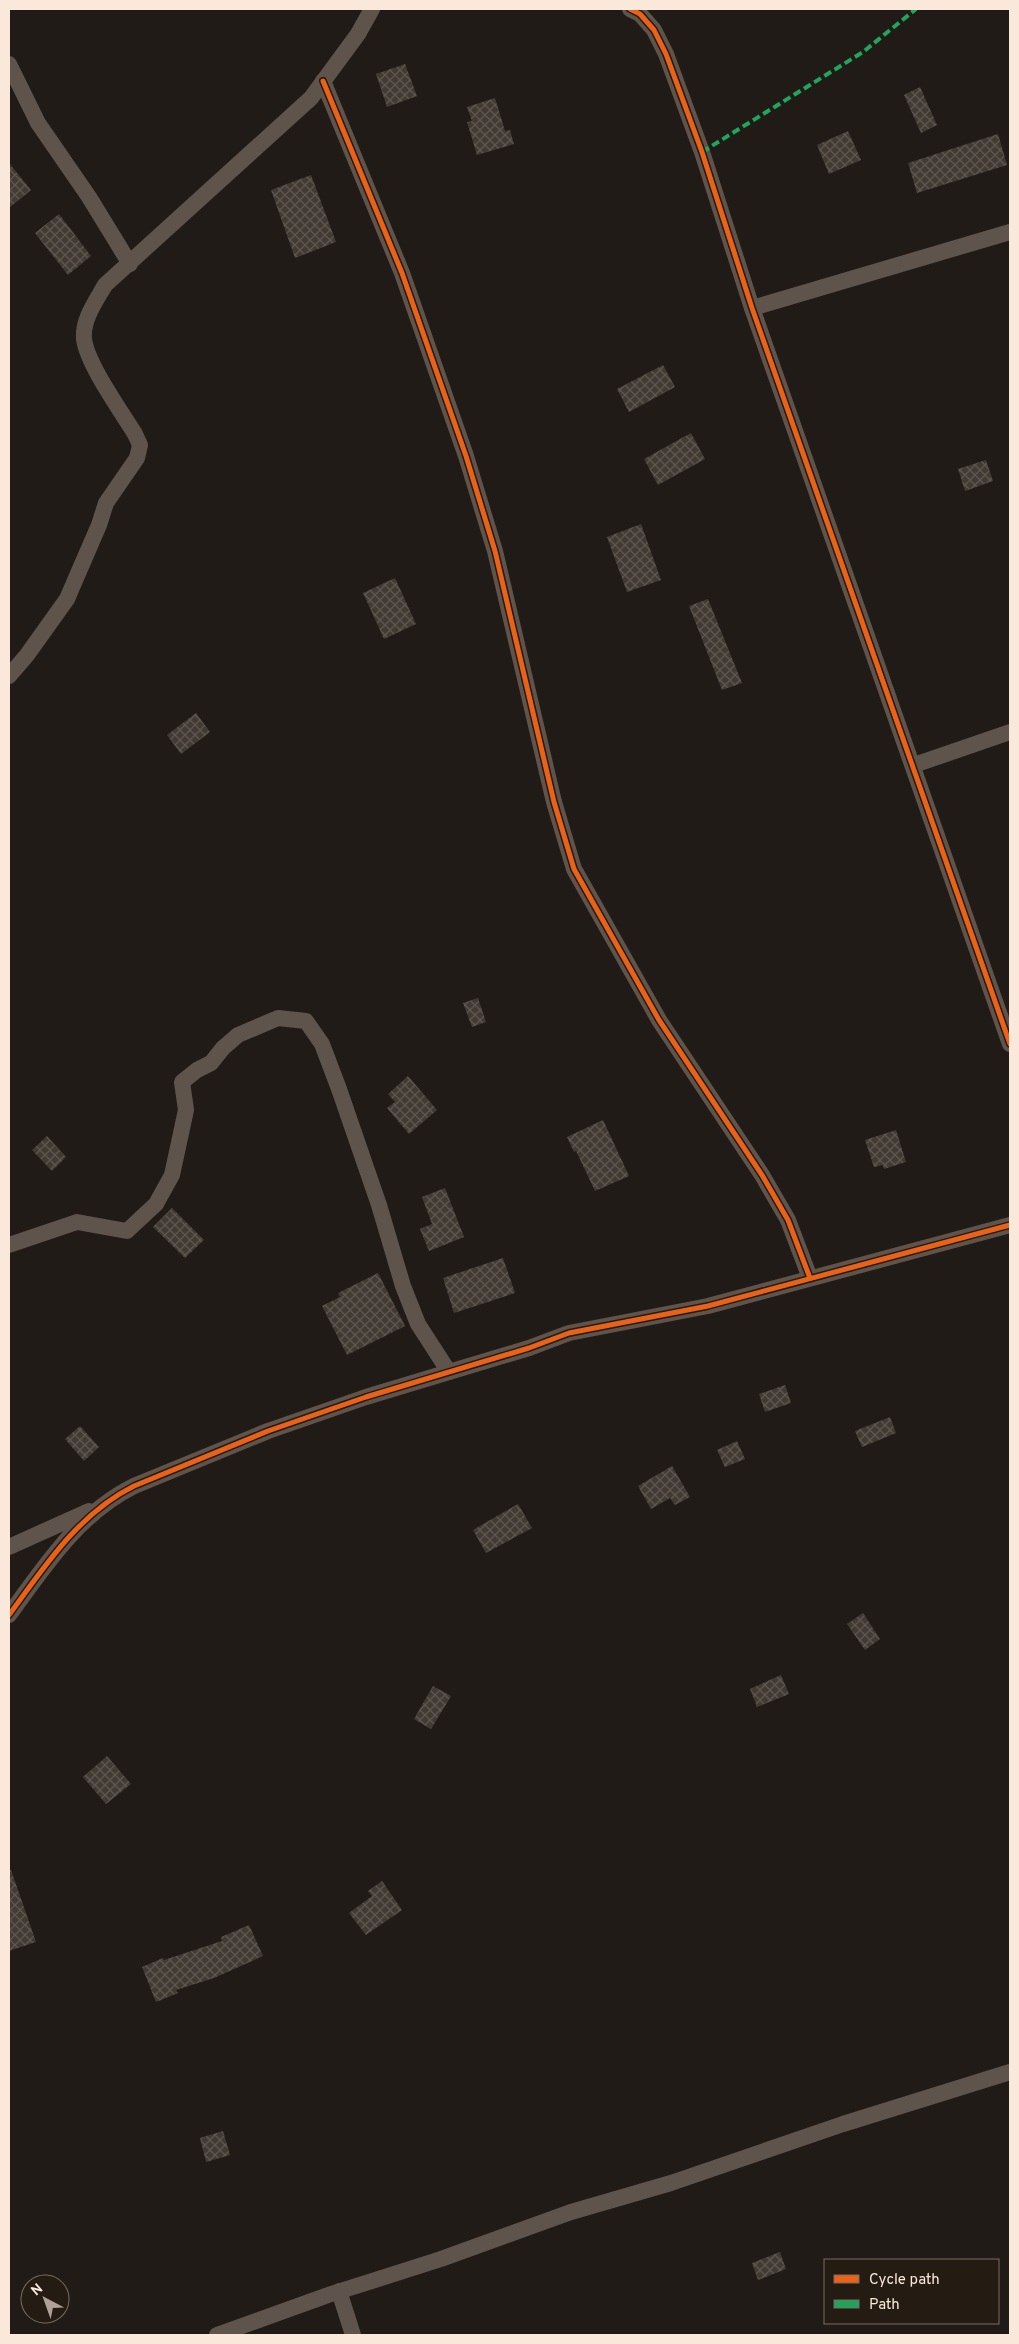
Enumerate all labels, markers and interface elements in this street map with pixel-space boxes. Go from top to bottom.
legend [824,2259,999,2324]
text: Cycle path [869,2271,940,2290]
north arrow [20,2274,70,2324]
text: N [28,2281,47,2300]
text: Path [869,2296,900,2315]

